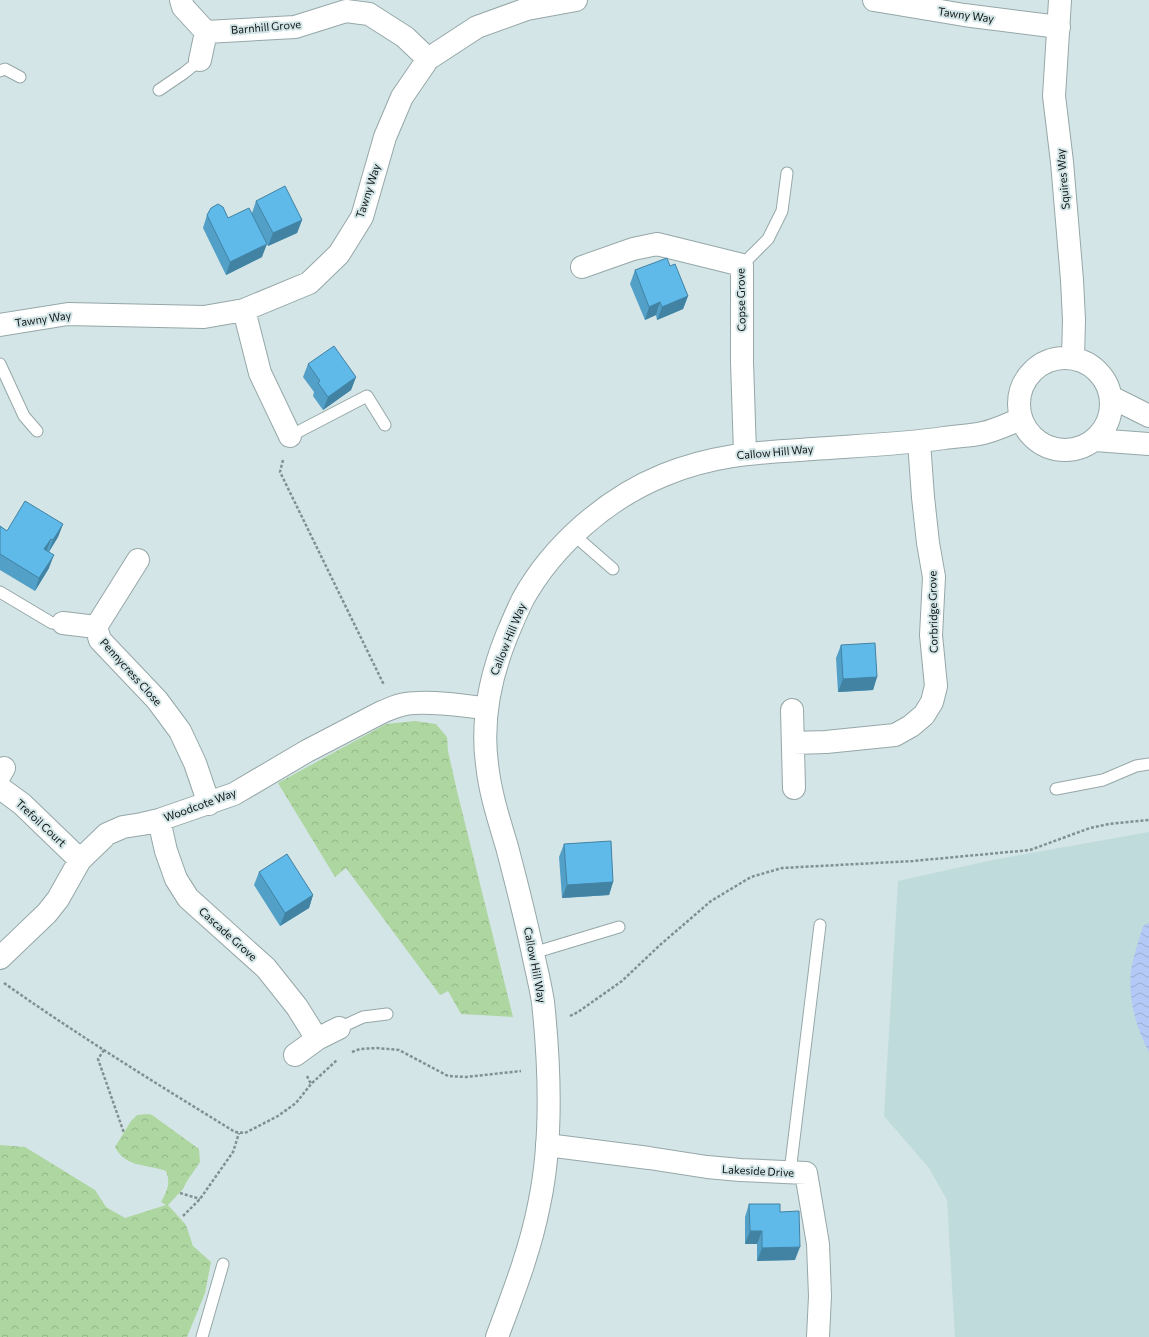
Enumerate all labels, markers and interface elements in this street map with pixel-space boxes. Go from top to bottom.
street label: Tawny Way [937,4,995,25]
street label: Barnhill Grove [230,17,302,36]
street label: Squires Way [1053,148,1072,210]
street label: Tawny Way [353,162,383,220]
street label: Copse Grove [733,268,748,332]
street label: Tawny Way [14,308,72,329]
street label: Callow Hill Way [736,442,814,461]
street label: Corbridge Grove [925,571,940,653]
street label: Callow Hill Way [487,600,528,677]
street label: Pennycress Close [98,635,165,708]
street label: Woodcote Way [162,785,238,824]
street label: Trefoil Court [14,796,69,849]
street label: Cascade Grove [197,904,260,963]
street label: Callow Hill Way [522,926,549,1004]
street label: Lakeside Drive [722,1162,795,1179]

